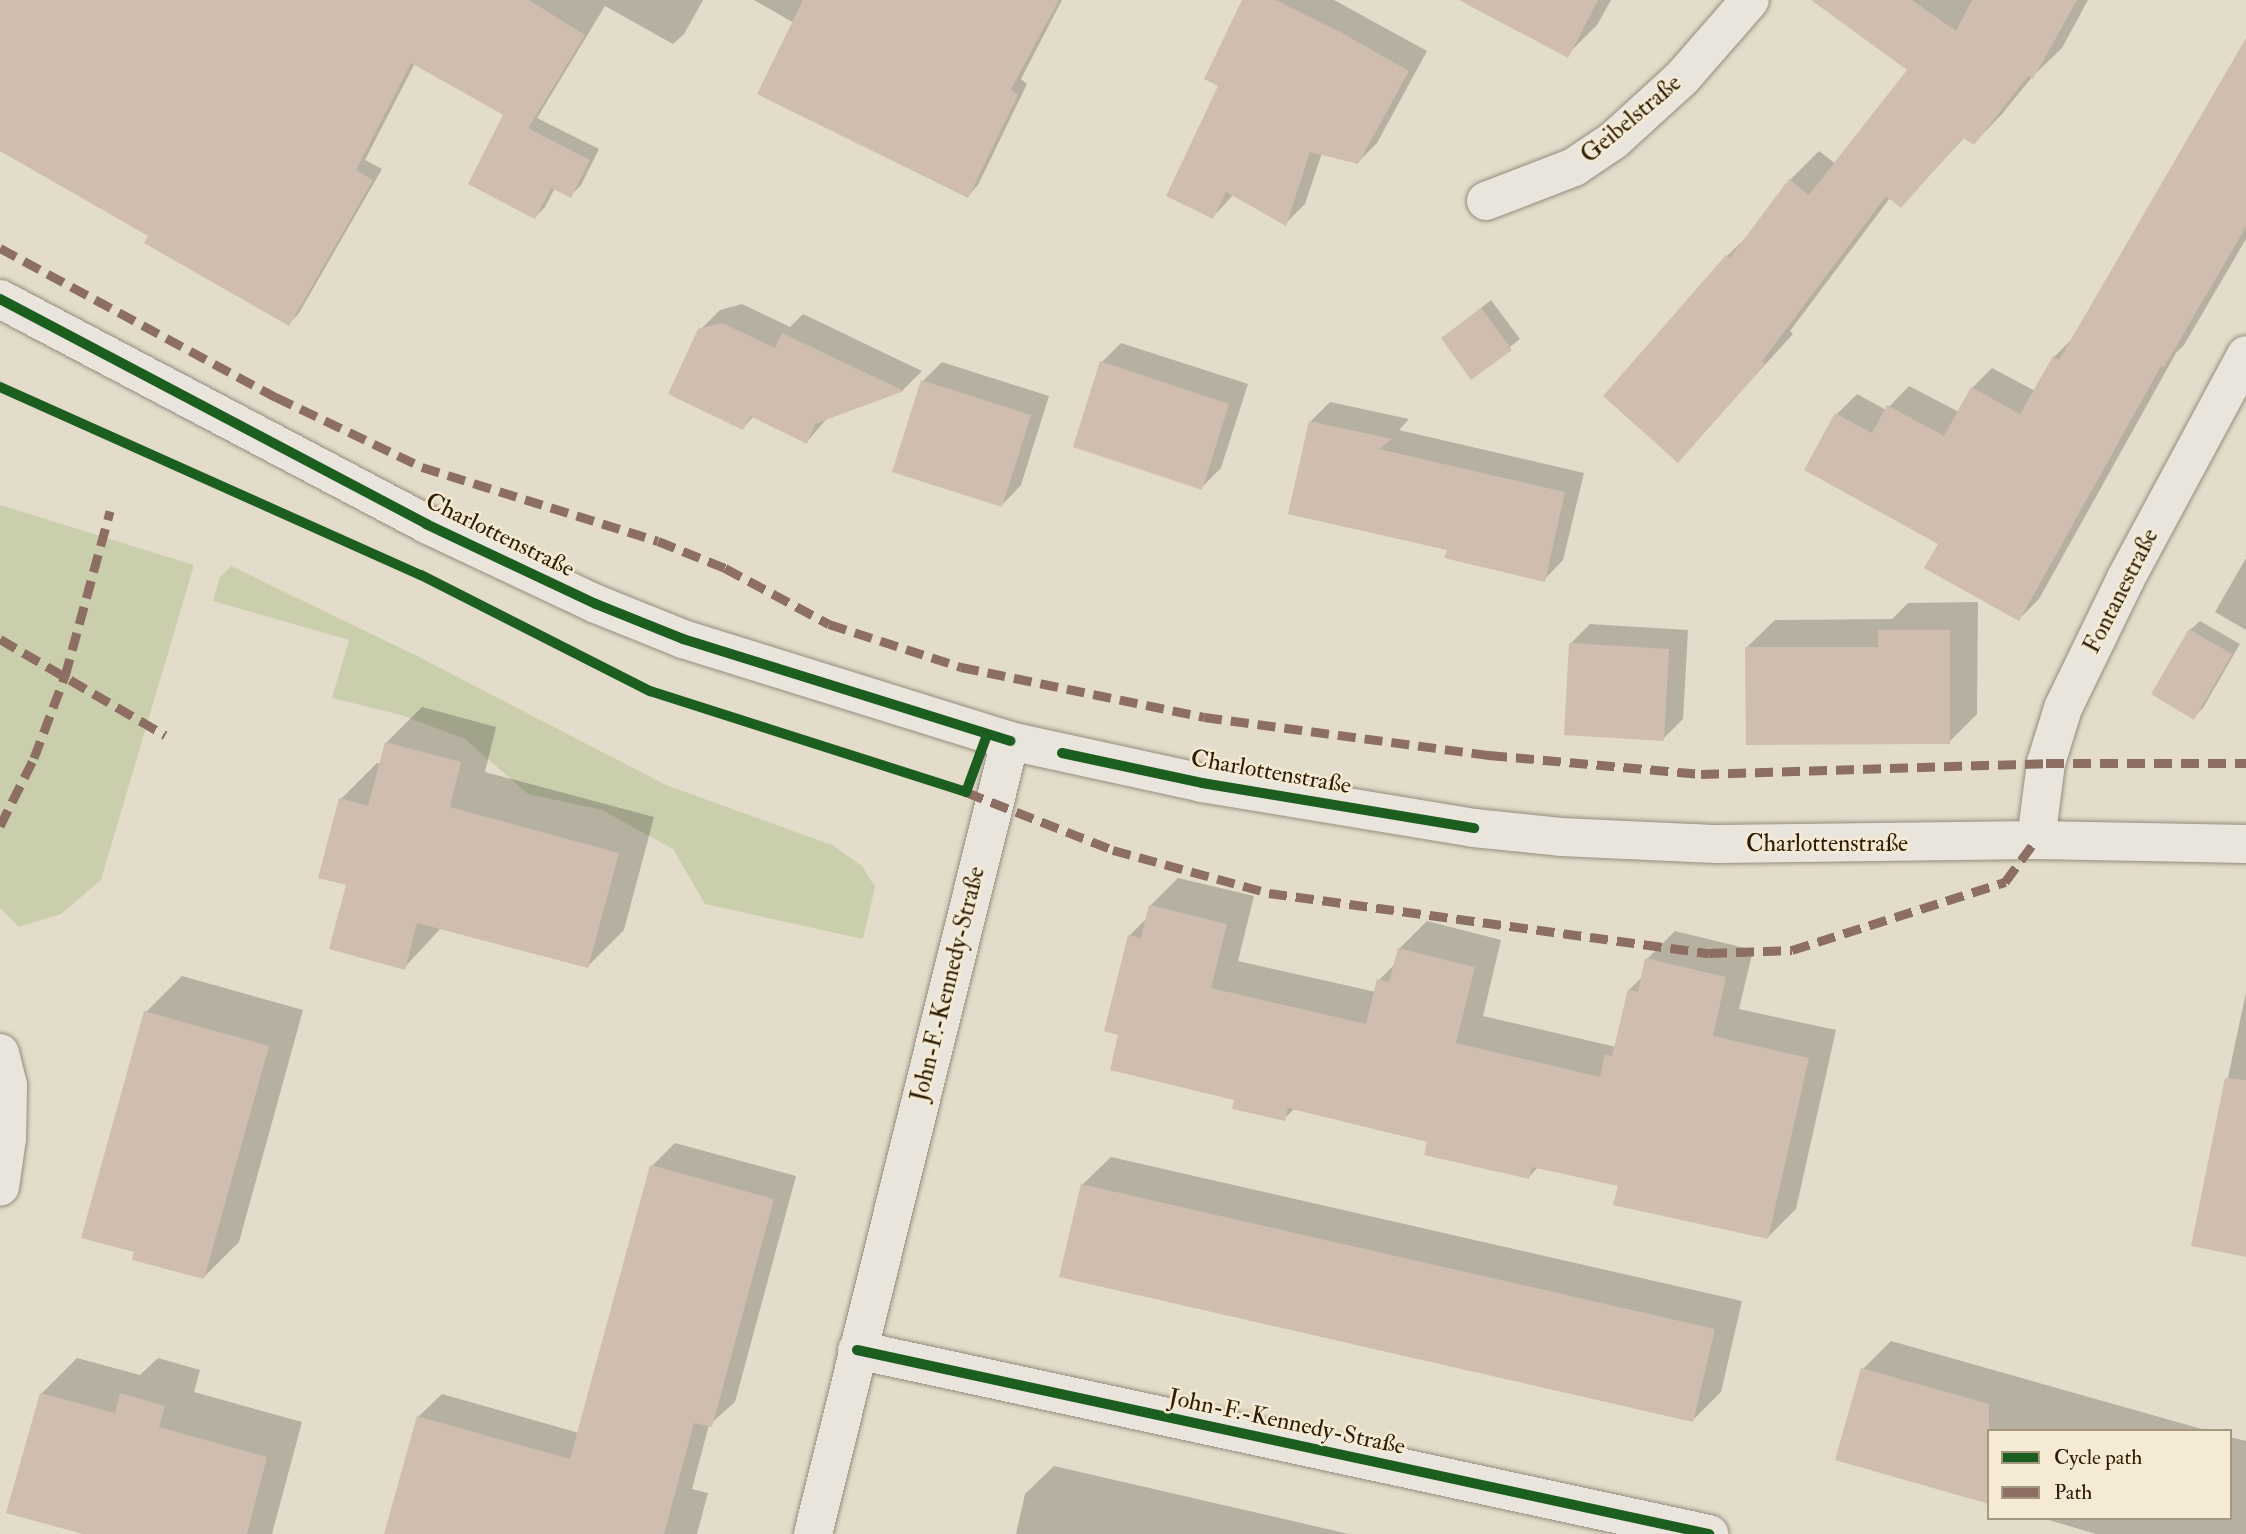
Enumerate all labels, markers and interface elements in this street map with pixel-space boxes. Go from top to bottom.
street label: Geibelstraße [1575,69,1687,169]
street label: Charlottenstraße [421,487,579,583]
street label: Fontanestraße [2077,524,2165,658]
street label: Charlottenstraße [1189,744,1353,800]
street label: Charlottenstraße [1746,830,1908,858]
street label: John-F.-Kennedy-Straße [905,864,991,1104]
street label: John-F.-Kennedy-Straße [1166,1383,1408,1461]
legend [1987,1429,2232,1520]
text: Cycle path [2054,1444,2142,1471]
text: Path [2054,1479,2092,1506]

